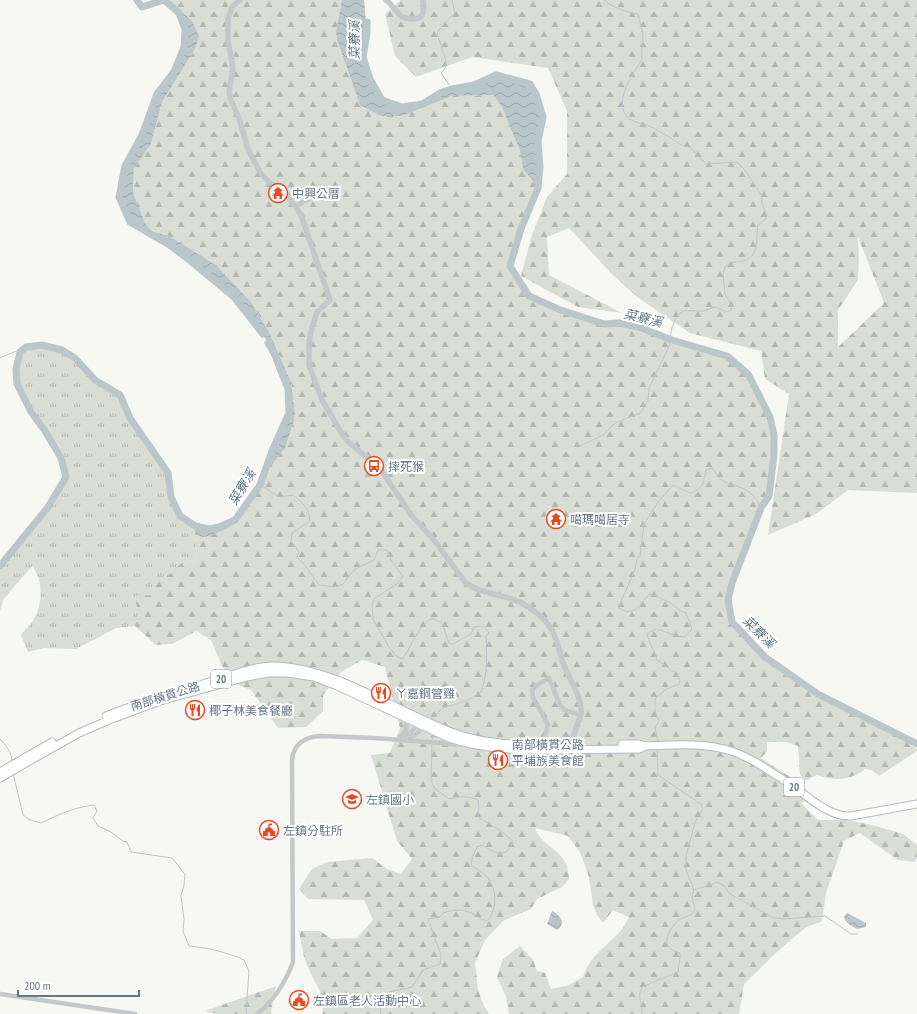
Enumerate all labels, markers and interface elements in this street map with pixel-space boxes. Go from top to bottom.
water label: 菜竂溪 [346,19,363,60]
temple icon: 中興公厝 [267,182,289,204]
place label: 中興公厝 [292,186,340,201]
water label: 菜竂溪 [622,305,666,331]
bus stop icon: 摔死猴 [363,455,385,477]
place label: 摔死猴 [388,459,424,474]
water label: 菜竂溪 [224,464,261,508]
temple icon: 噶瑪噶居寺 [545,508,567,530]
place label: 噶瑪噶居寺 [570,512,630,527]
water label: 菜竂溪 [739,612,780,653]
road number: 20 [211,670,231,688]
street label: 南部橫貫公路 [128,678,202,714]
restaurant icon: ㄚ嘉鋼管雞 [370,682,392,704]
place label: ㄚ嘉鋼管雞 [395,686,455,701]
restaurant icon: 椰子林美食餐廳 [184,699,206,721]
place label: 椰子林美食餐廳 [209,703,293,718]
street label: 南部橫貫公路 [512,737,584,752]
restaurant icon: 平埔族美食館 [487,749,509,771]
place label: 平埔族美食館 [512,753,584,768]
road number: 20 [784,778,804,796]
school or university icon: 左鎮國小 [341,788,363,810]
place label: 左鎮國小 [366,792,414,807]
public building icon: 左鎮分駐所 [258,819,280,841]
place label: 左鎮分駐所 [283,823,343,838]
scale bar [18,972,139,998]
text: 200 m [24,978,51,993]
public building icon: 左鎮區老人活動中心 [288,989,310,1011]
place label: 左鎮區老人活動中心 [313,993,421,1008]

